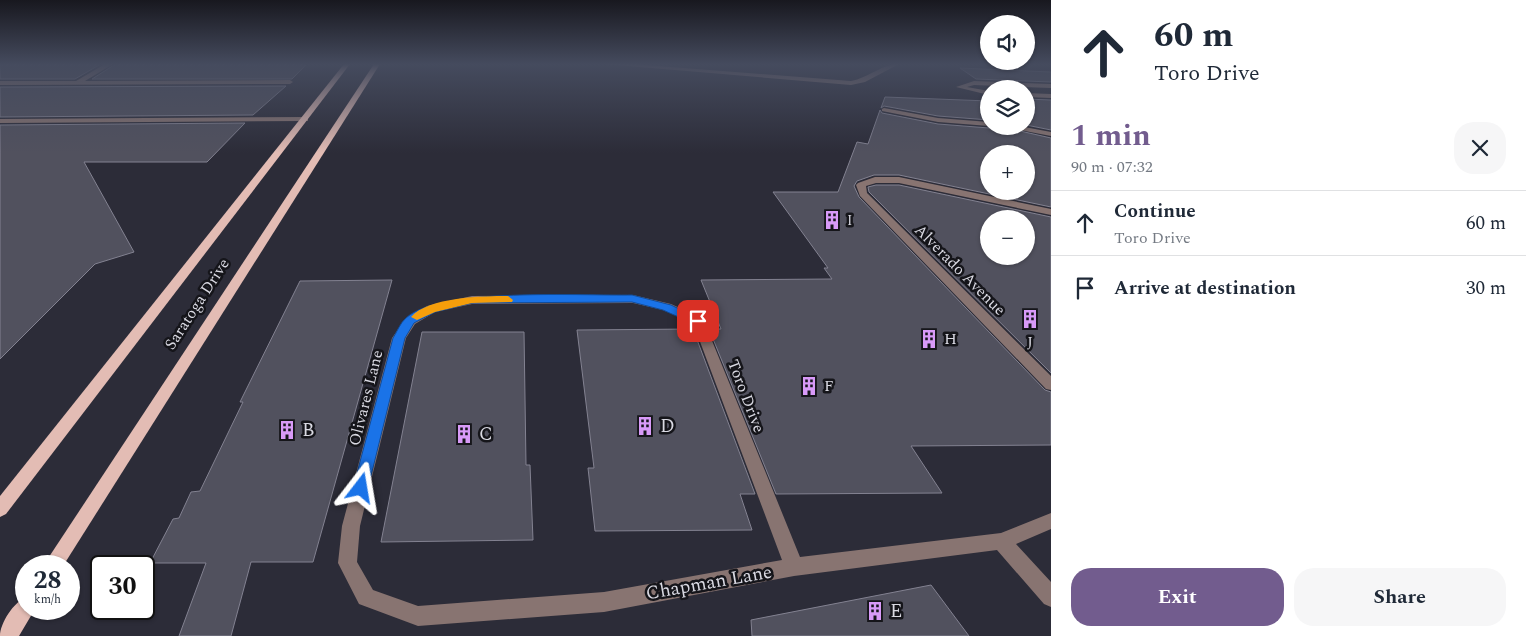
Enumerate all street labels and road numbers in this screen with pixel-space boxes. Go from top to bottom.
street label: Alverado Avenue [909,219,1011,321]
street label: Saratoga Drive [158,253,236,355]
street label: Olivares Lane [342,347,390,449]
street label: Toro Drive [721,356,771,436]
street label: Chapman Lane [644,558,774,608]

